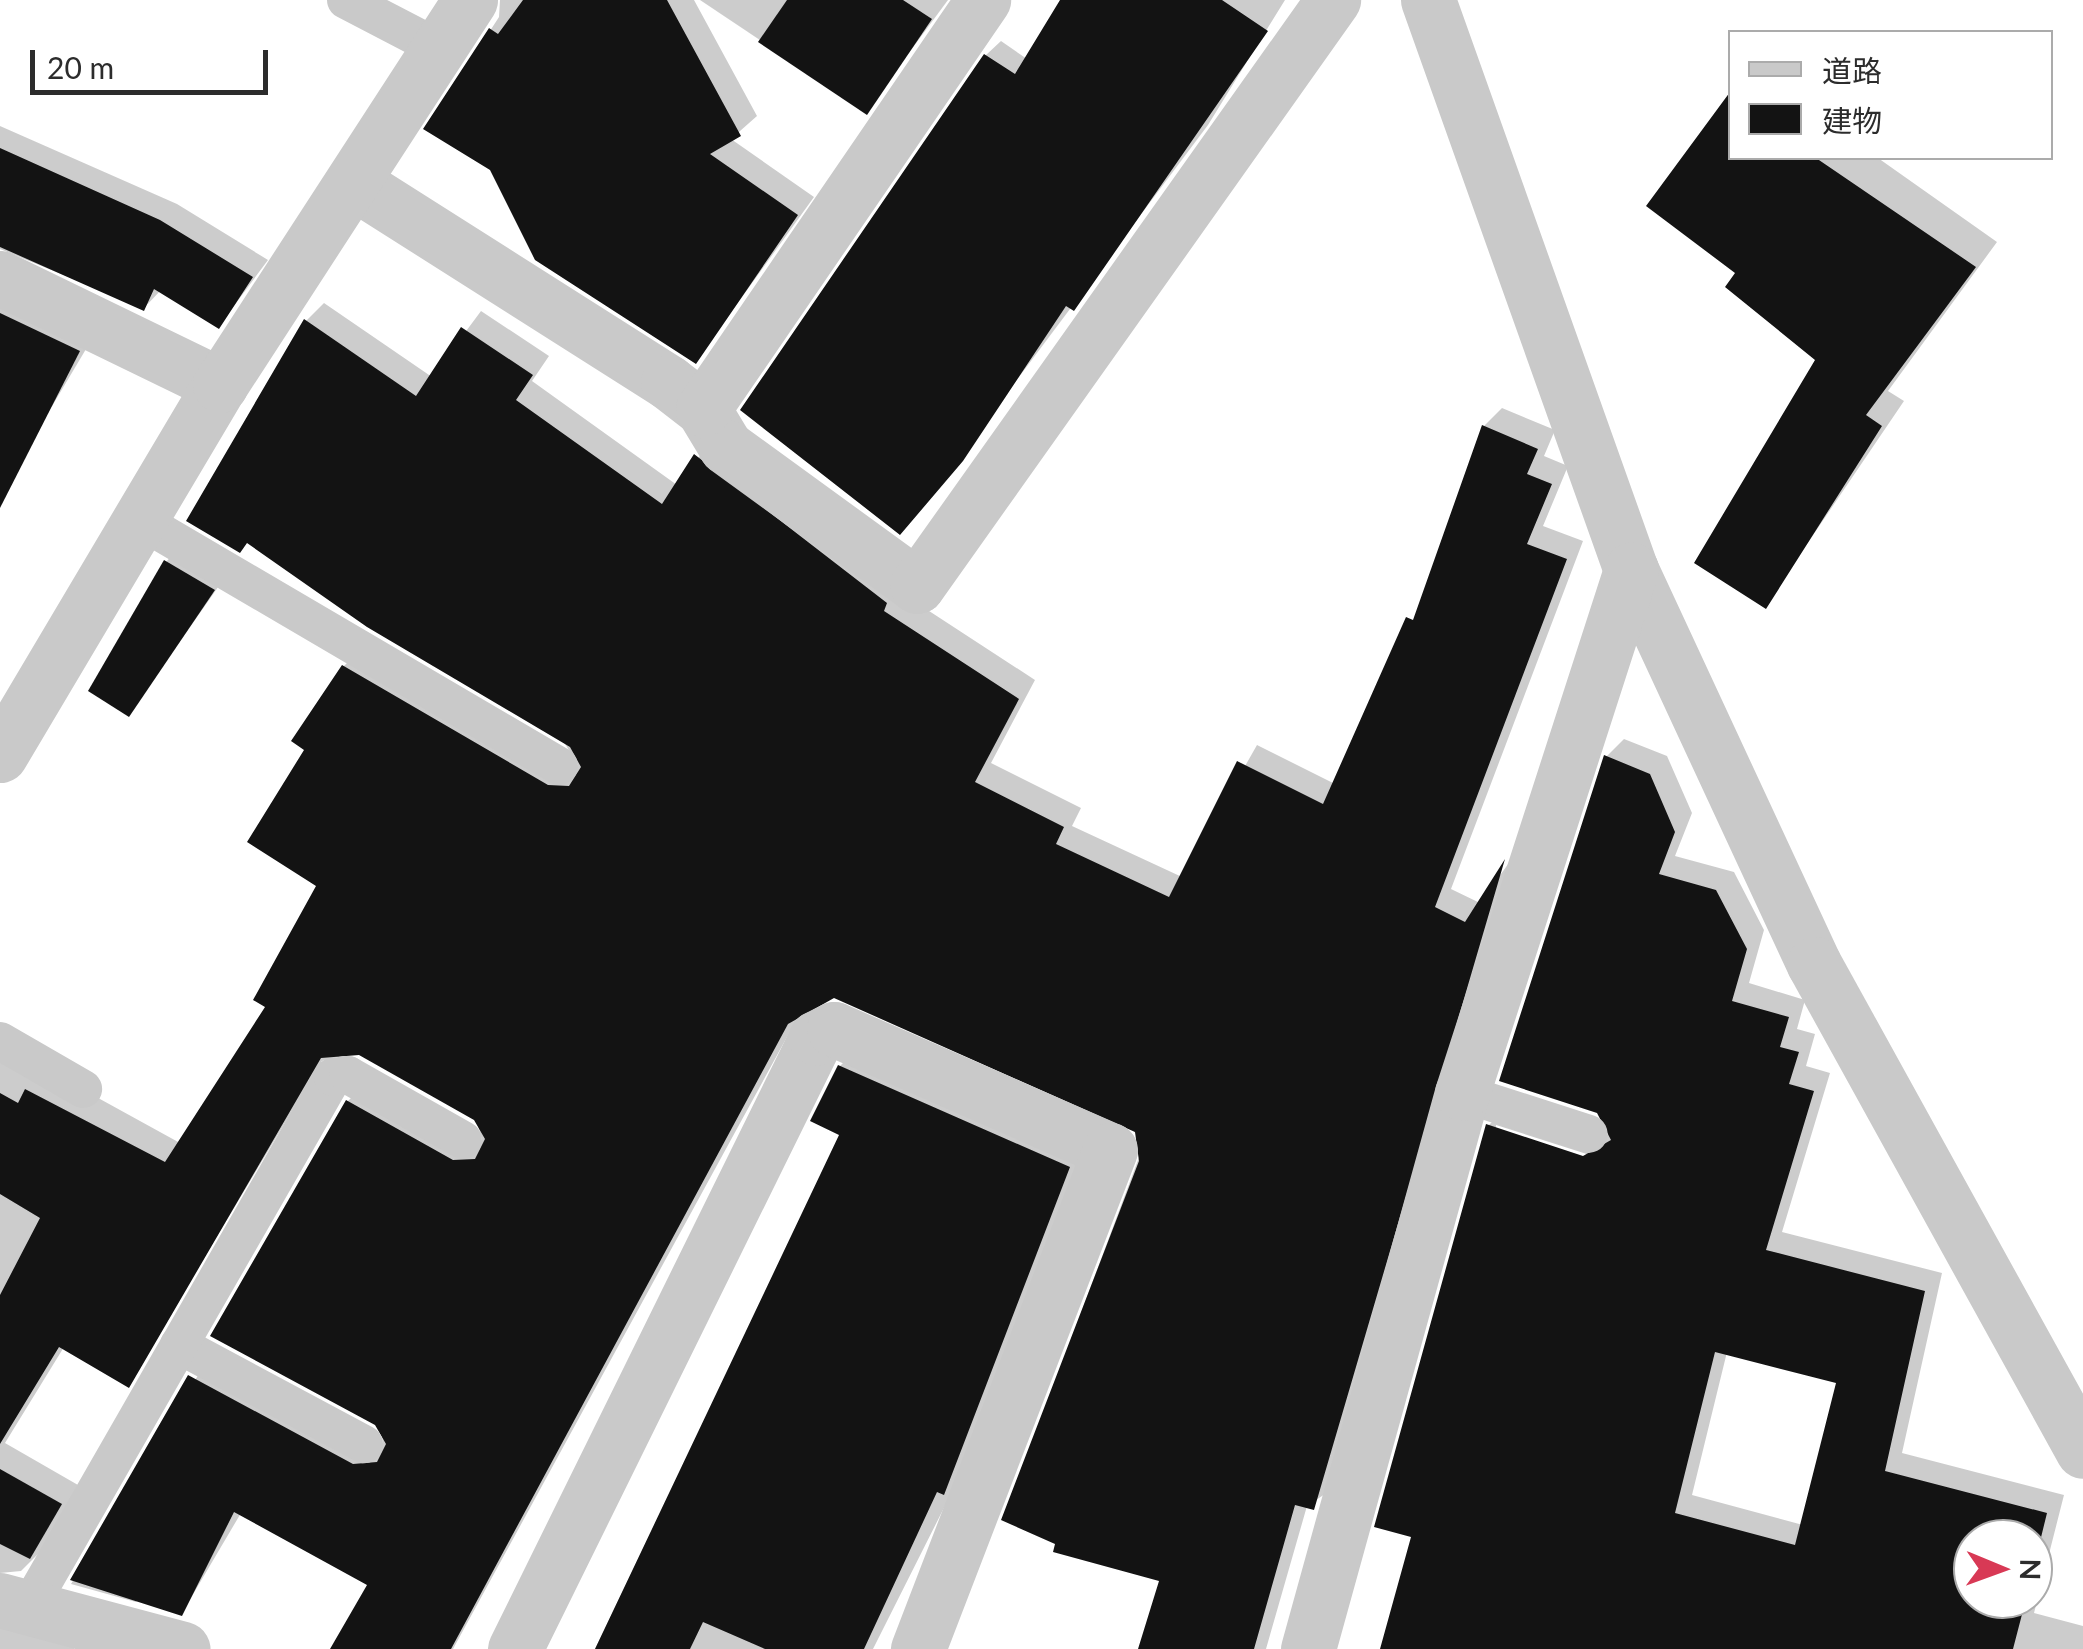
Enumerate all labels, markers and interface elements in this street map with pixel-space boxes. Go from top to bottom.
scale bar [35,30,272,92]
legend [1728,30,2053,160]
text: 20 m [47,49,114,85]
text: 道路 [1822,52,1882,88]
text: 建物 [1822,102,1882,138]
north arrow [1953,1519,2053,1619]
text: N [2014,1558,2048,1581]

